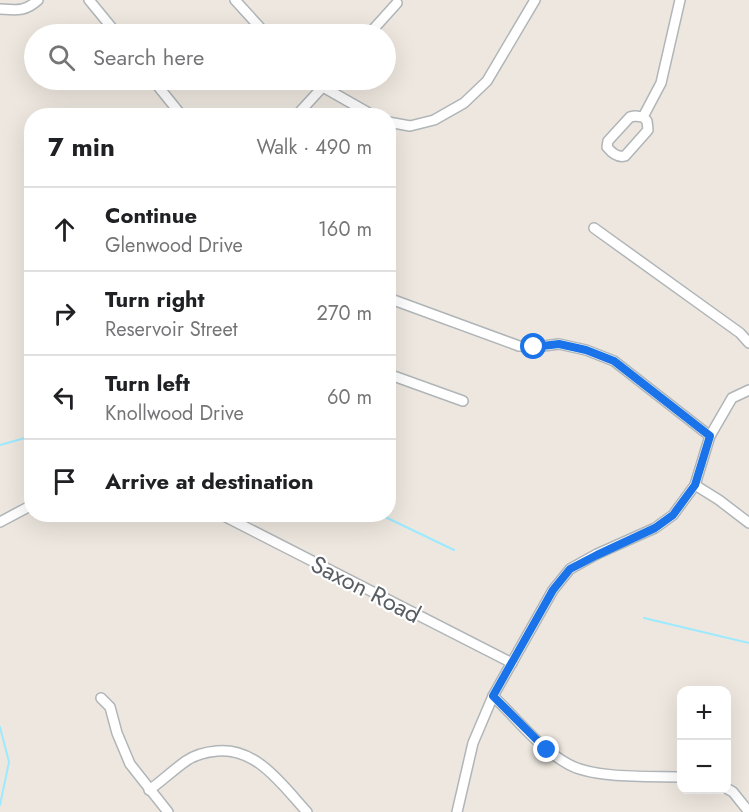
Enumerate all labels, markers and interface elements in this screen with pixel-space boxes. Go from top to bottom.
search box [24,24,396,90]
icon: search [45,41,78,74]
text: Search here [93,41,204,73]
text: 7 min [48,128,115,166]
text: Walk · 490 m [256,133,372,162]
text: Continue [105,199,197,231]
icon: ahead [48,213,81,246]
text: 160 m [318,215,372,244]
text: Glenwood Drive [105,231,243,260]
text: Turn right [105,283,205,315]
icon: right [48,297,81,330]
text: 270 m [317,299,372,328]
text: Reservoir Street [105,315,238,344]
route start [520,333,546,359]
text: Turn left [105,367,190,399]
icon: left [48,381,81,414]
text: 60 m [327,383,372,412]
text: Knollwood Drive [105,399,244,428]
icon: arrive [48,465,81,498]
text: Arrive at destination [105,465,314,497]
street label: Saxon Road [305,546,427,632]
map controls [677,686,731,794]
button: + [677,686,731,740]
route end [533,736,559,762]
button: − [677,740,731,794]

